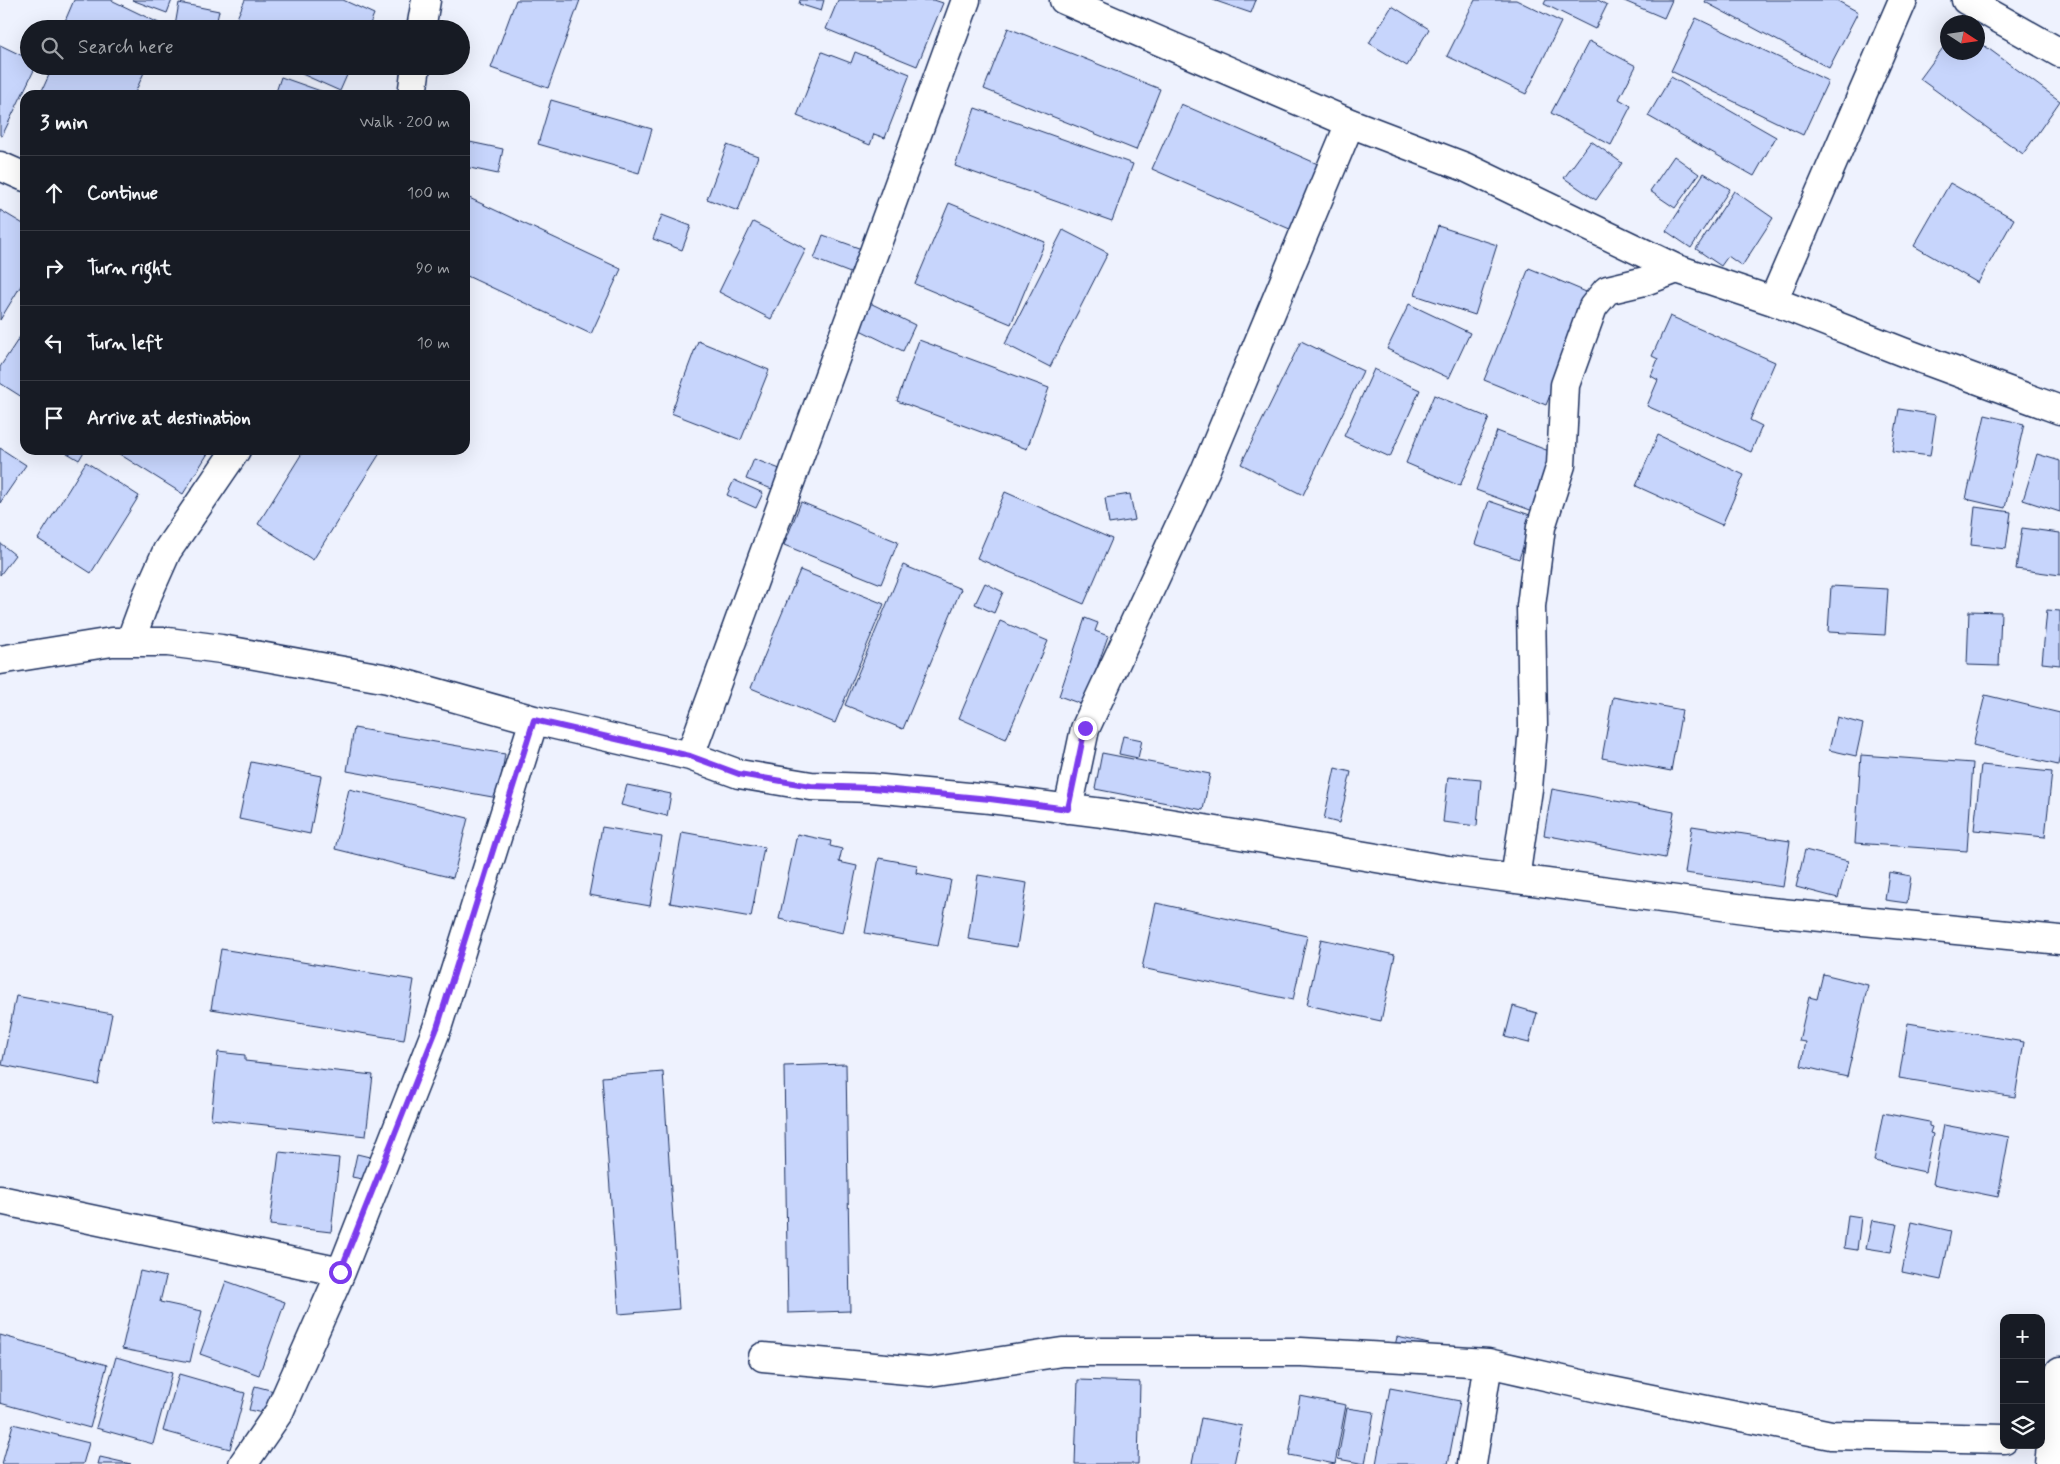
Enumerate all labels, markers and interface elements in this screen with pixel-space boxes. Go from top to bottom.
north arrow [1940,15,1985,60]
search box [20,20,470,75]
icon: search [38,34,66,62]
text: Search here [78,35,174,60]
text: 3 min [40,109,88,137]
text: Walk · 200 m [359,112,450,133]
icon: ahead [40,179,68,207]
text: Continue [87,181,158,206]
text: 100 m [407,183,450,204]
icon: right [40,254,68,282]
text: Turn right [87,256,171,281]
text: 90 m [416,258,450,279]
icon: left [40,329,68,357]
text: Turn left [87,331,163,356]
text: 10 m [417,333,450,354]
icon: arrive [40,404,68,432]
text: Arrive at destination [87,406,251,431]
route end [1074,717,1097,740]
route start [329,1261,352,1284]
map controls [2000,1314,2045,1449]
button: + [2000,1314,2045,1359]
button: − [2000,1359,2045,1404]
button: layers [2000,1404,2045,1449]

